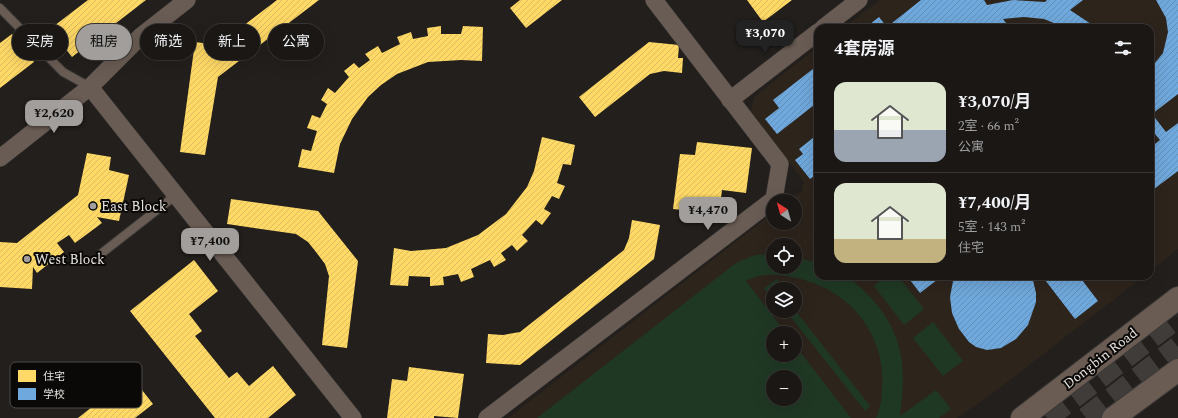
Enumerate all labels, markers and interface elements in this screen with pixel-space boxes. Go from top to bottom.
pin: ¥3,070 [732,20,798,54]
text: ¥3,070 [745,23,785,43]
chip: 买房 [12,24,68,60]
chip: 租房 [76,24,132,60]
chip: 筛选 [140,24,196,60]
chip: 新上 [204,24,260,60]
chip: 公寓 [268,24,324,60]
text: 4套房源 [834,36,895,62]
icon: filters [1112,37,1134,59]
text: ¥3,070/月 [958,89,1032,115]
icon: home [866,98,914,146]
pin: ¥2,620 [21,100,87,134]
text: ¥2,620 [34,103,74,123]
text: 2室 · 66 m² [958,116,1019,136]
text: 公寓 [958,137,984,157]
text: ¥7,400/月 [958,190,1032,216]
north arrow [766,194,802,230]
map controls [766,194,802,406]
place label: East Block [101,196,167,217]
pin: ¥4,470 [675,197,741,231]
icon: home [866,199,914,247]
text: ¥4,470 [688,200,728,220]
marker: East Block [88,201,98,211]
text: 5室 · 143 m² [958,217,1025,237]
pin: ¥7,400 [177,228,243,262]
text: ¥7,400 [190,231,230,251]
button: locate [766,238,802,274]
text: 住宅 [958,238,984,258]
place label: West Block [35,249,105,270]
marker: West Block [22,254,32,264]
button: layers [766,282,802,318]
street label: Dongbin Road [1059,322,1142,394]
button: + [766,326,802,362]
legend [10,362,142,408]
text: 住宅 [43,368,65,385]
button: − [766,370,802,406]
text: 学校 [43,386,65,403]

